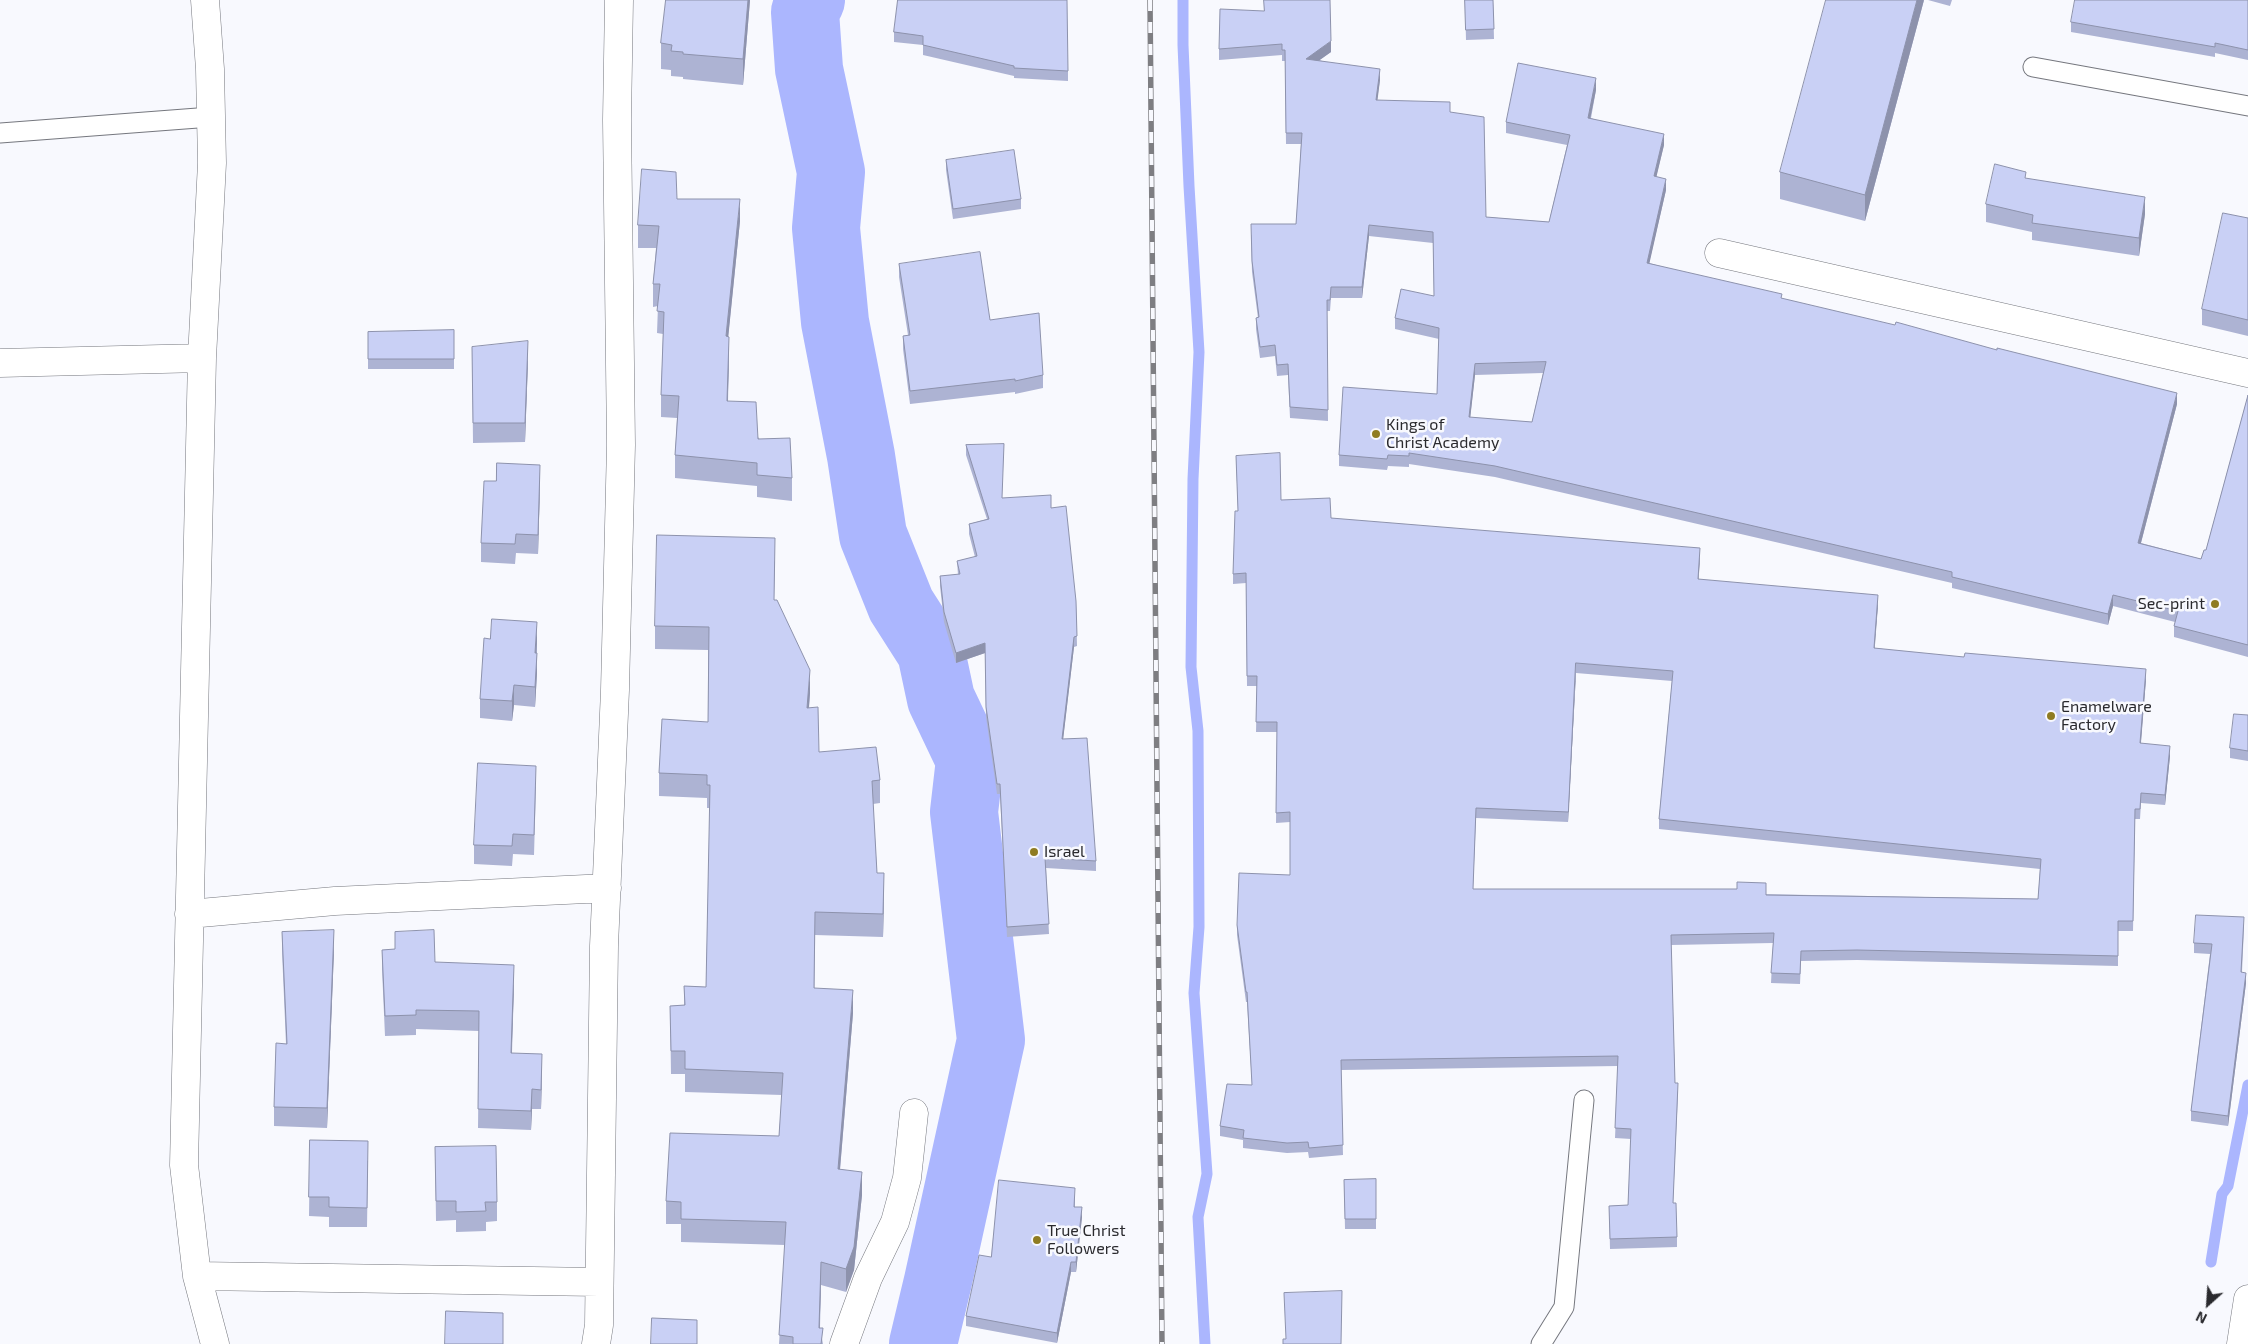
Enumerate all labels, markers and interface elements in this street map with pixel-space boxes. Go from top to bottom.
place label: Kings of Christ Academy [1386,415,1499,453]
marker: Kings of Christ Academy [1370,428,1382,440]
place label: Sec-print [2138,594,2205,614]
marker: Sec-print [2209,598,2221,610]
place label: Enamelware Factory [2061,697,2152,735]
marker: Enamelware Factory [2045,710,2057,722]
place label: Israel [1044,842,1085,862]
marker: Israel [1028,846,1040,858]
place label: True Christ Followers [1047,1221,1126,1259]
marker: True Christ Followers [1031,1234,1043,1246]
north arrow [2183,1279,2233,1329]
text: N [2193,1308,2209,1328]

